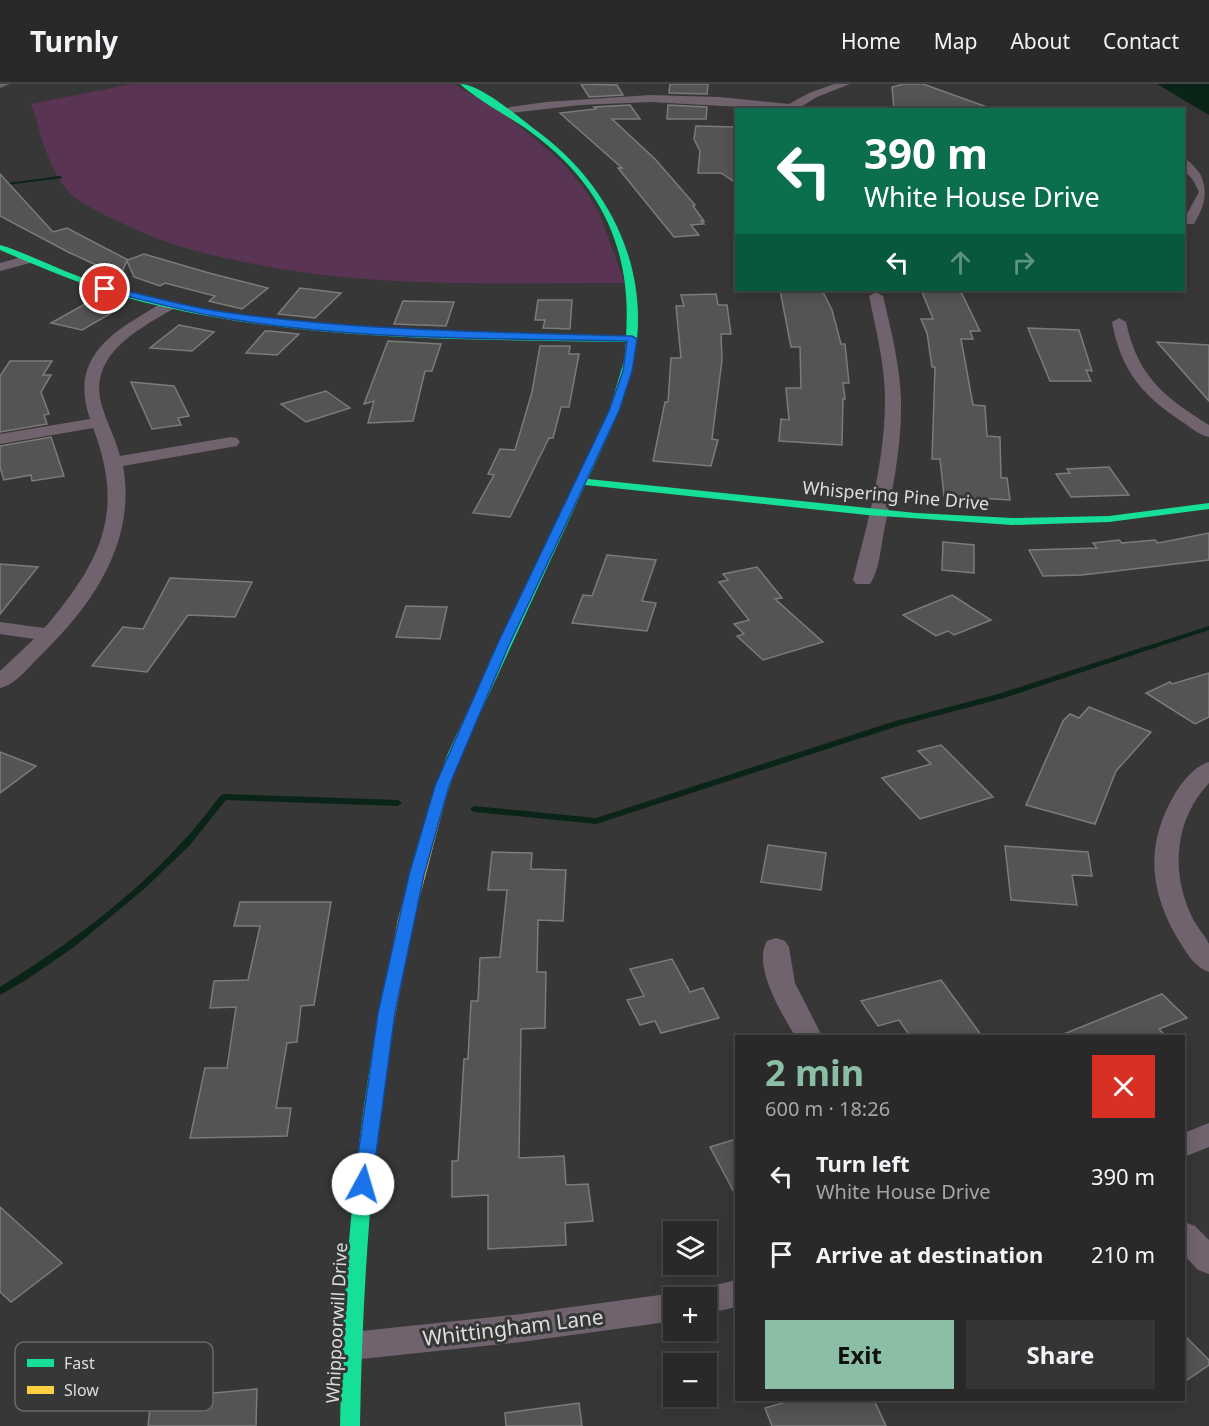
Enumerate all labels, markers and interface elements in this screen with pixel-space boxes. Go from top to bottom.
text: Turnly [30,22,118,60]
text: Home [841,27,901,55]
text: Map [934,27,977,55]
text: About [1010,27,1070,55]
text: Contact [1103,27,1179,55]
text: 390 m [864,124,988,181]
icon: left [765,132,843,210]
text: White House Drive [864,178,1100,215]
icon: left [881,246,914,279]
icon: ahead [944,246,977,279]
icon: right [1007,246,1040,279]
pin [79,263,130,314]
icon: arrive [88,272,121,305]
street label: Whispering Pine Drive [802,475,990,515]
text: 2 min [765,1048,864,1097]
button: close [1092,1055,1155,1118]
text: 600 m · 18:26 [765,1095,890,1122]
text: Turn left [816,1148,910,1178]
position arrow [331,1152,395,1216]
icon: left [765,1160,798,1193]
text: 390 m [1091,1161,1155,1191]
text: White House Drive [816,1178,991,1205]
map controls [663,1221,717,1407]
button: layers [663,1221,717,1275]
icon: arrive [765,1238,798,1271]
text: Arrive at destination [816,1239,1043,1269]
text: 210 m [1091,1239,1155,1269]
street label: Whippoorwill Drive [320,1242,352,1404]
button: + [663,1287,717,1341]
street label: Whittingham Lane [421,1302,605,1352]
button: Exit [765,1320,954,1389]
button: Share [966,1320,1155,1389]
legend [15,1342,213,1411]
text: Fast [64,1352,95,1374]
button: − [663,1353,717,1407]
text: Slow [64,1379,99,1401]

